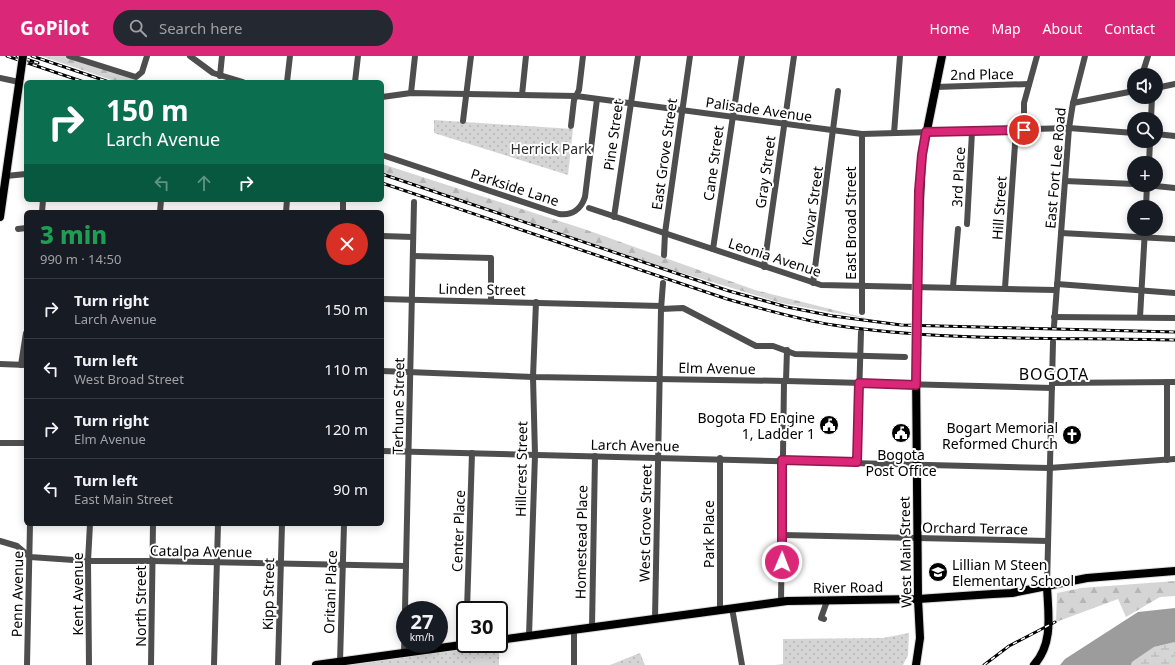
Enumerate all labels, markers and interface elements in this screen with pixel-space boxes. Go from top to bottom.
search box [113,10,393,46]
text: GoPilot [20,15,89,41]
icon: search [127,17,149,39]
text: Search here [159,18,242,38]
text: Home [930,19,969,38]
text: Map [991,19,1021,38]
text: About [1043,19,1082,38]
text: Contact [1104,19,1155,38]
street label: 2nd Place [950,64,1014,84]
map controls [1127,68,1163,236]
button: sound [1127,68,1163,104]
text: 150 m [106,91,189,129]
street label: Palisade Avenue [704,92,814,126]
icon: right [40,96,92,148]
street label: East Grove Street [647,97,681,211]
street label: Pine Street [599,98,627,172]
street label: East Fort Lee Road [1040,107,1070,229]
button: search [1127,112,1163,148]
pin [1007,113,1041,147]
icon: arrive [1013,119,1035,141]
street label: Cane Street [698,124,728,202]
text: Larch Avenue [106,127,220,151]
street label: Gray Street [750,134,780,210]
park label: Herrick Park [511,139,592,158]
street label: 3rd Place [947,146,969,208]
button: + [1127,156,1163,192]
street label: Parkside Lane [468,164,562,210]
street label: Kovar Street [797,165,827,247]
street label: East Broad Street [841,166,860,280]
icon: left [151,172,173,194]
icon: ahead [193,172,215,194]
icon: right [235,172,257,194]
street label: Hill Street [987,175,1011,241]
button: − [1127,200,1163,236]
text: 3 min [40,218,107,251]
button: close [326,223,368,265]
street label: Leonia Avenue [726,233,824,281]
text: 990 m · 14:50 [40,250,121,268]
street label: Linden Street [438,279,526,299]
text: Turn right [74,290,149,310]
icon: right [40,298,62,320]
text: 150 m [324,299,368,319]
text: Larch Avenue [74,310,157,328]
text: Turn left [74,350,138,370]
street label: Terhune Street [388,357,408,455]
icon: left [40,358,62,380]
street label: Elm Avenue [678,358,756,378]
text: 110 m [324,359,368,379]
district label: BOGOTA [1019,363,1089,385]
text: West Broad Street [74,370,184,388]
place label: Bogota FD Engine 1, Ladder 1 [697,408,815,443]
text: Turn right [74,410,149,430]
public building icon: Bogota FD Engine 1, Ladder 1 [818,414,840,436]
icon: right [40,418,62,440]
place label: Bogart Memorial Reformed Church [942,418,1058,453]
text: 120 m [324,419,368,439]
street label: Hillcrest Street [511,421,531,517]
public building icon: Bogota Post Office [890,422,912,444]
church icon: Bogart Memorial Reformed Church [1061,424,1083,446]
text: Elm Avenue [74,430,146,448]
street label: Larch Avenue [590,435,680,455]
place label: Bogota Post Office [865,445,937,480]
street label: West Grove Street [634,464,656,582]
text: Turn left [74,470,138,490]
icon: left [40,478,62,500]
text: 90 m [333,479,368,499]
street label: Homestead Place [571,485,591,599]
street label: Center Place [447,489,469,572]
text: East Main Street [74,490,173,508]
street label: West Main Street [895,496,915,608]
street label: Park Place [699,500,718,568]
street label: Orchard Terrace [922,518,1028,538]
street label: Catalpa Avenue [150,541,252,561]
position arrow [761,541,803,583]
street label: Oritani Place [319,550,341,634]
street label: Penn Avenue [7,551,27,637]
street label: Kent Avenue [68,552,87,636]
place label: Lillian M Steen Elementary School [952,555,1074,590]
street label: Kipp Street [258,558,278,630]
school or university icon: Lillian M Steen Elementary School [927,561,949,583]
street label: North Street [131,565,150,647]
street label: River Road [813,577,883,597]
speed limit sign: 30 [456,601,508,653]
text: 27 [411,608,433,635]
text: km/h [410,630,434,644]

